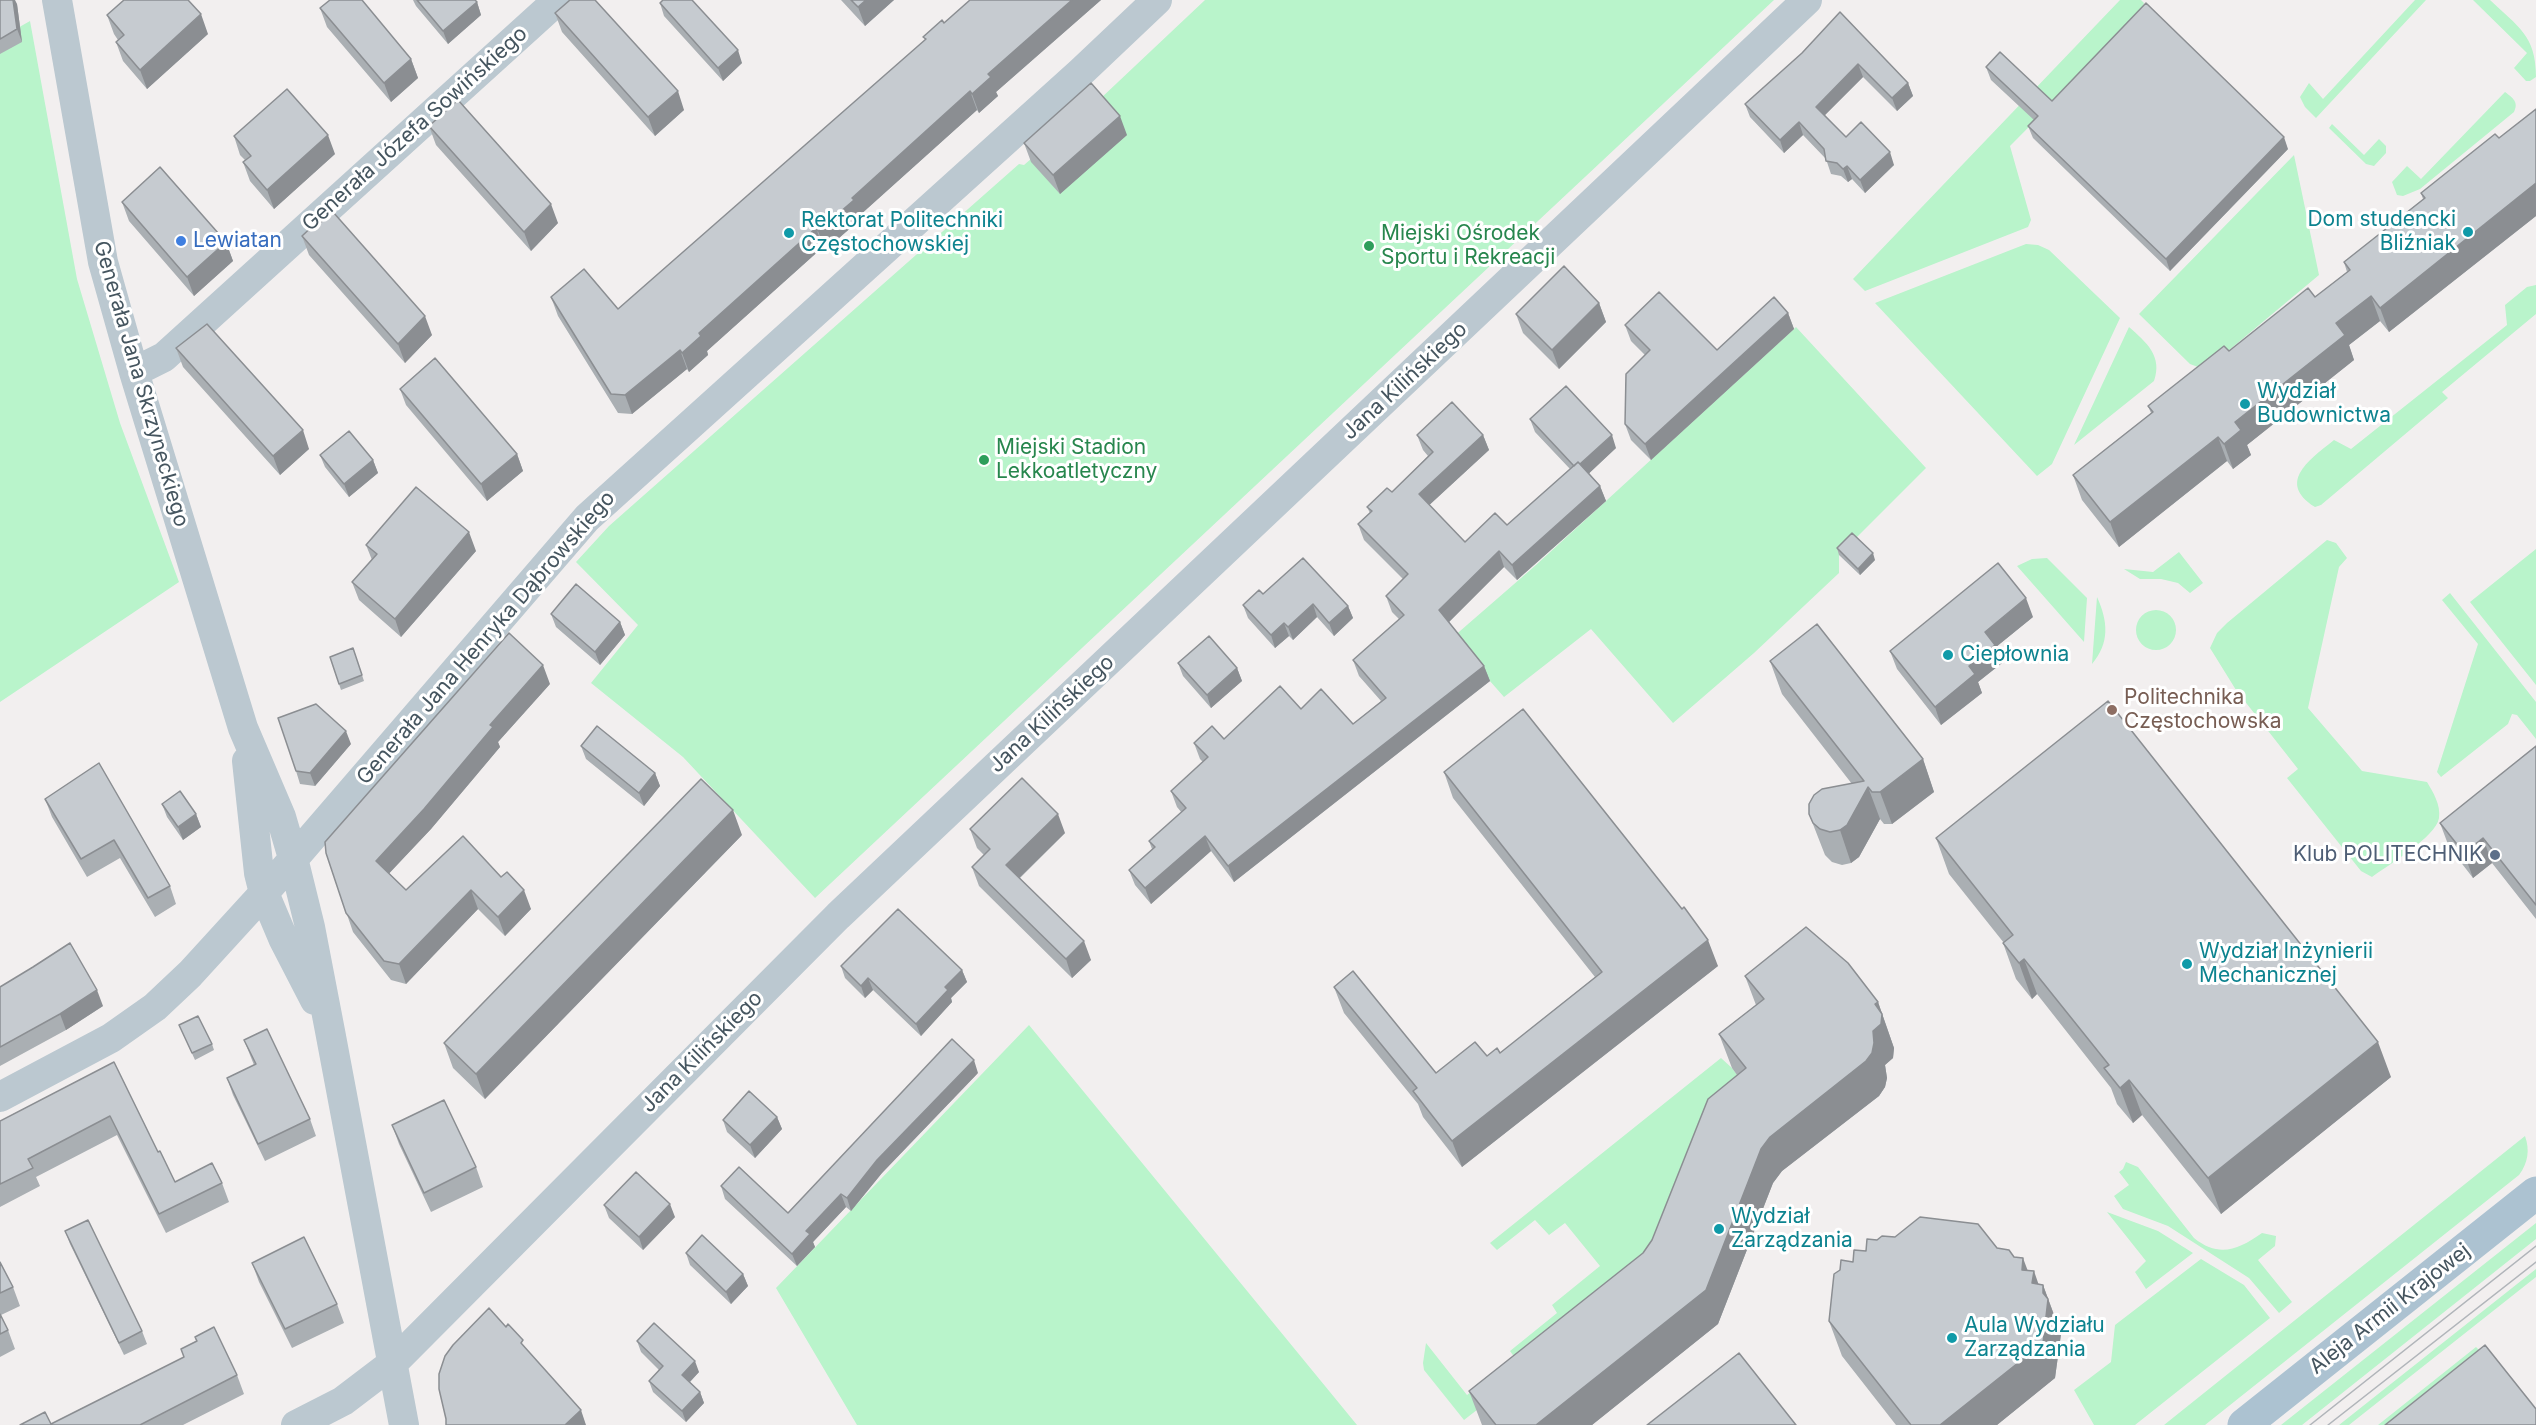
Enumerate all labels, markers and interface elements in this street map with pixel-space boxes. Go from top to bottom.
street label: Generała Józefa Sowińskiego [297,21,533,237]
place label: Dom studencki Bliźniak [2307,207,2456,257]
place label: Rektorat Politechniki Częstochowskiej [801,208,1003,258]
place label: Miejski Ośrodek Sportu i Rekreacji [1381,221,1555,271]
marker: Dom studencki Bliźniak [2461,225,2475,239]
marker: Rektorat Politechniki Częstochowskiej [782,226,796,240]
place label: Lewiatan [193,228,282,254]
marker: Lewiatan [174,234,188,248]
street label: Generała Jana Skrzyneckiego [88,238,194,530]
marker: Miejski Ośrodek Sportu i Rekreacji [1362,239,1376,253]
street label: Jana Kilińskiego [1337,317,1473,445]
place label: Wydział Budownictwa [2257,379,2391,429]
marker: Wydział Budownictwa [2238,397,2252,411]
place label: Miejski Stadion Lekkoatletyczny [996,435,1157,485]
marker: Miejski Stadion Lekkoatletyczny [977,453,991,467]
street label: Generała Jana Henryka Dąbrowskiego [352,486,620,790]
place label: Ciepłownia [1960,642,2069,668]
marker: Ciepłownia [1941,648,1955,662]
street label: Jana Kilińskiego [984,650,1120,778]
place label: Politechnika Częstochowska [2124,685,2281,735]
marker: Politechnika Częstochowska [2105,703,2119,717]
place label: Klub POLITECHNIK [2293,842,2483,868]
marker: Klub POLITECHNIK [2488,848,2502,862]
place label: Wydział Inżynierii Mechanicznej [2199,939,2373,989]
marker: Wydział Inżynierii Mechanicznej [2180,957,2194,971]
street label: Jana Kilińskiego [636,986,768,1118]
place label: Wydział Zarządzania [1731,1204,1853,1254]
marker: Wydział Zarządzania [1712,1222,1726,1236]
street label: Aleja Armii Krajowej [2305,1238,2475,1380]
place label: Aula Wydziału Zarządzania [1964,1313,2105,1363]
marker: Aula Wydziału Zarządzania [1945,1331,1959,1345]

